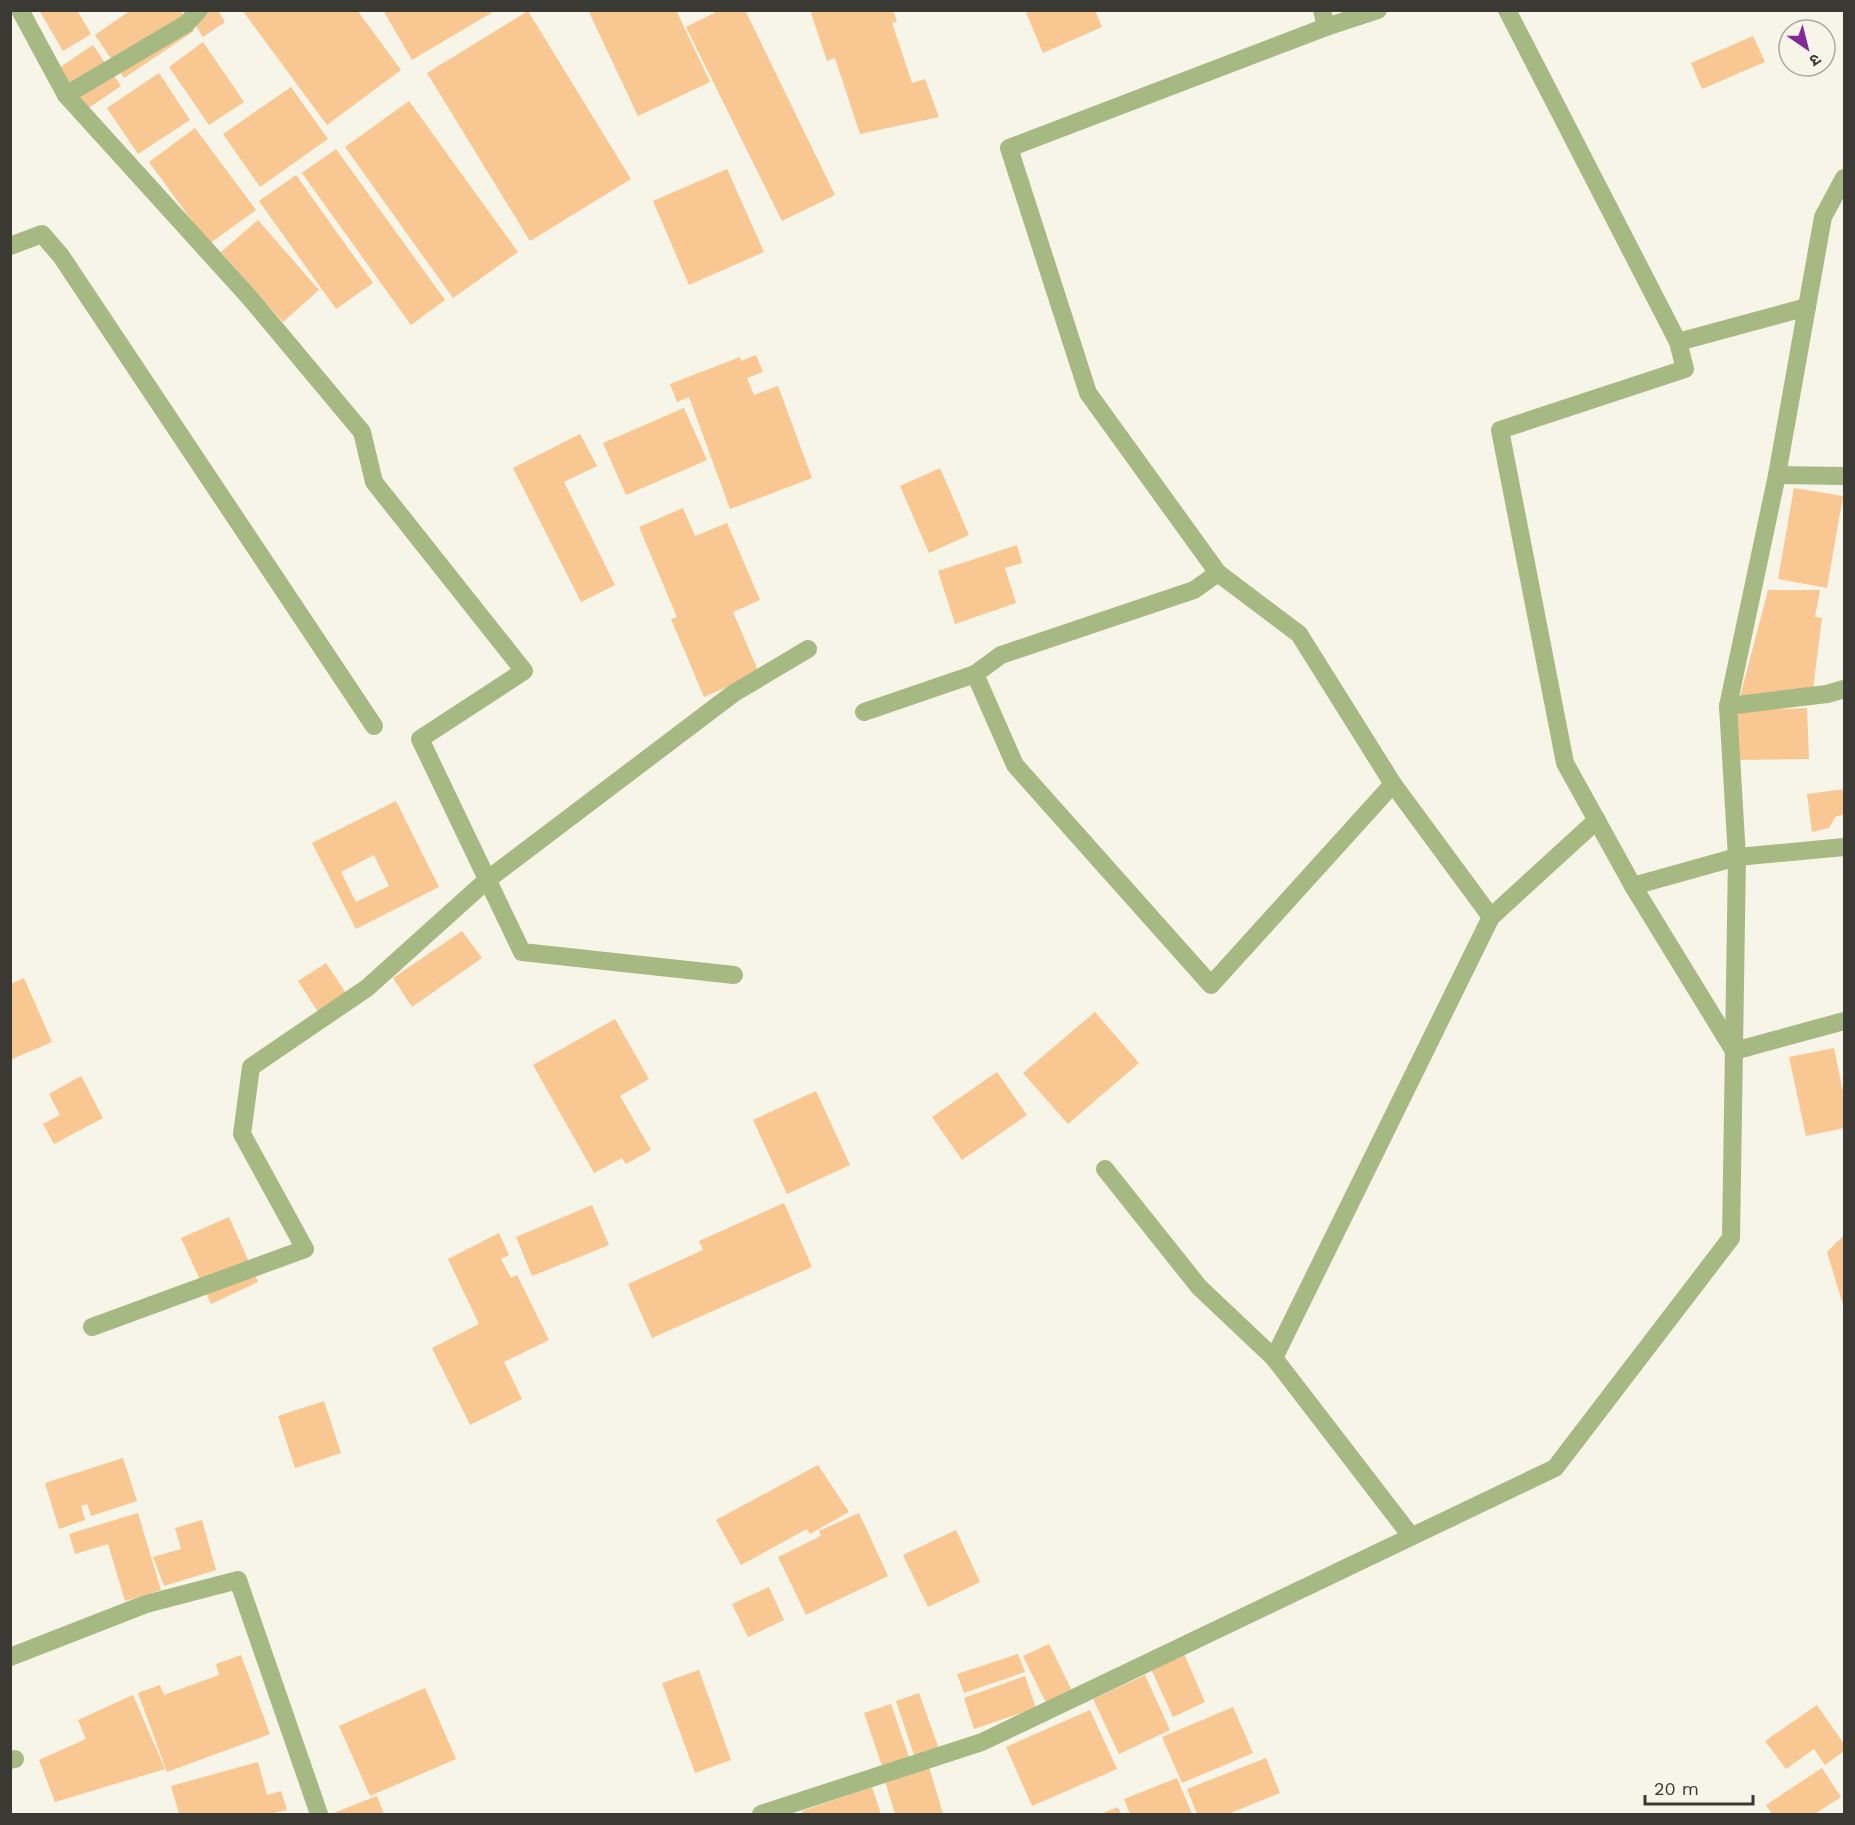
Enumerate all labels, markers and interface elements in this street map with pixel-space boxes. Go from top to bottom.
north arrow [1777,18,1837,78]
text: उ [1806,49,1825,71]
scale bar [1645,1768,1753,1806]
text: 20 m [1654,1778,1699,1799]

